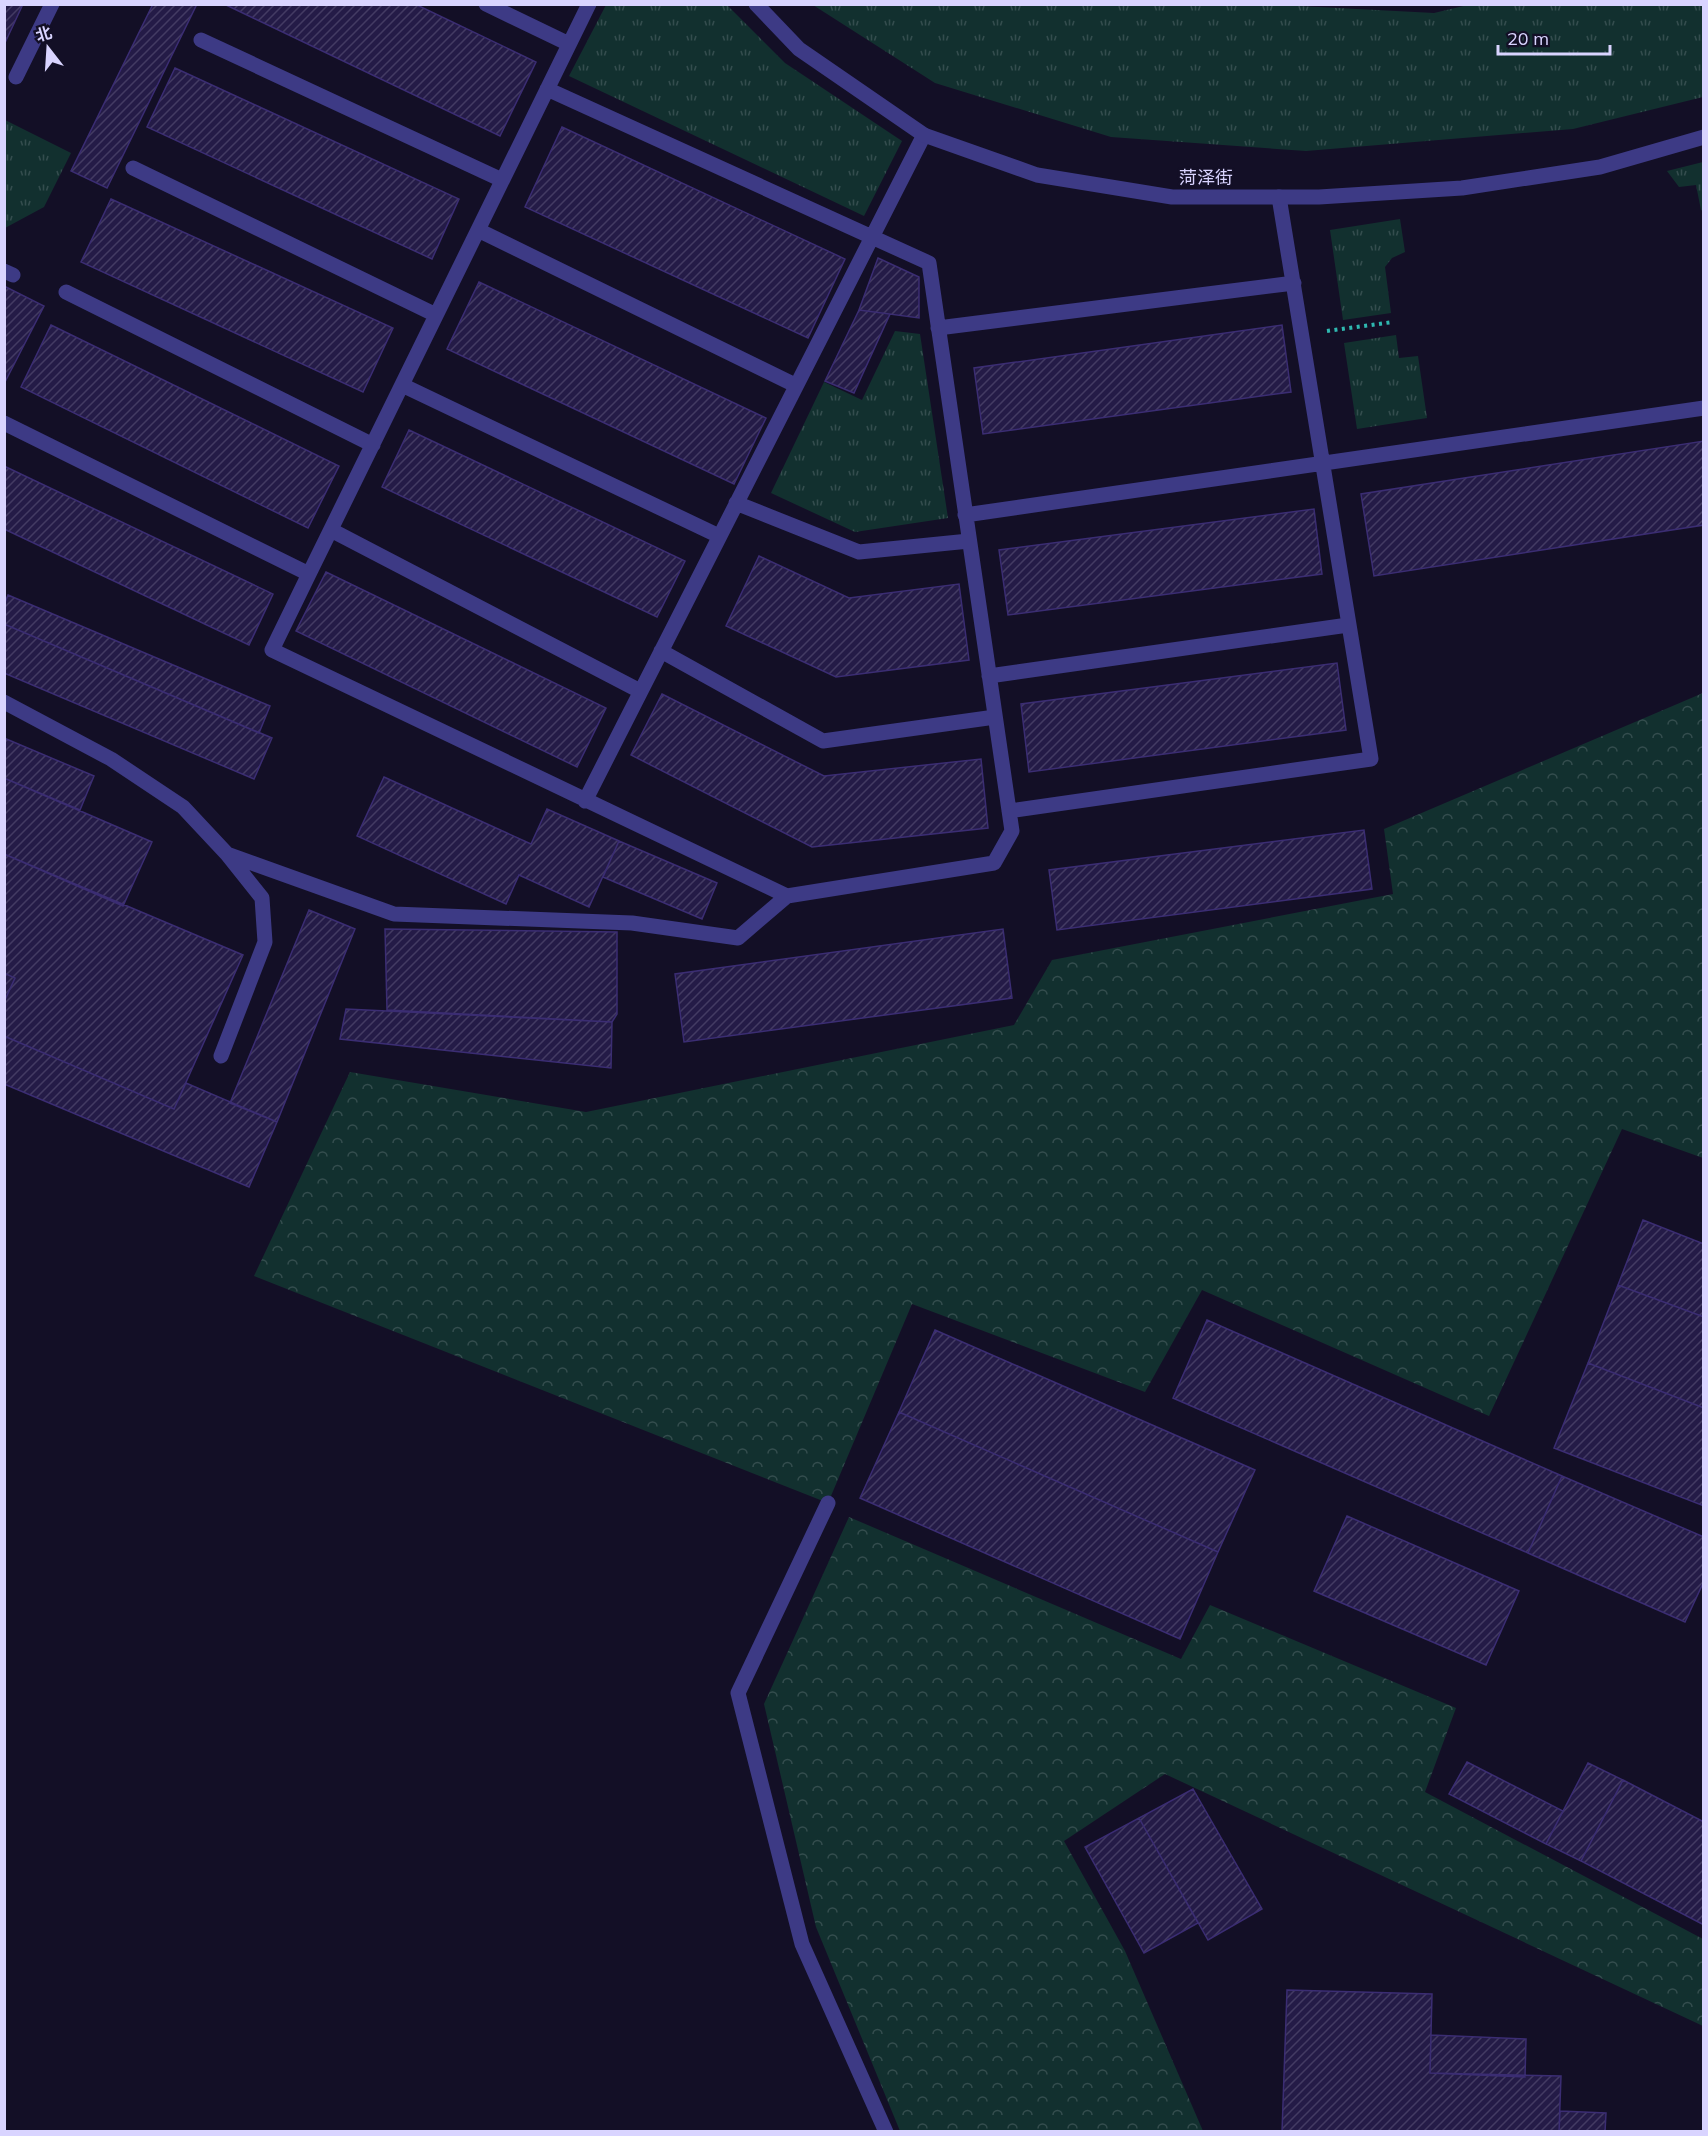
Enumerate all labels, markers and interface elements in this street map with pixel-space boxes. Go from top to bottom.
north arrow [18,18,78,78]
scale bar [1498,18,1610,56]
text: 北 [33,22,54,46]
text: 20 m [1507,27,1549,50]
street label: 菏泽街 [1179,166,1233,189]

